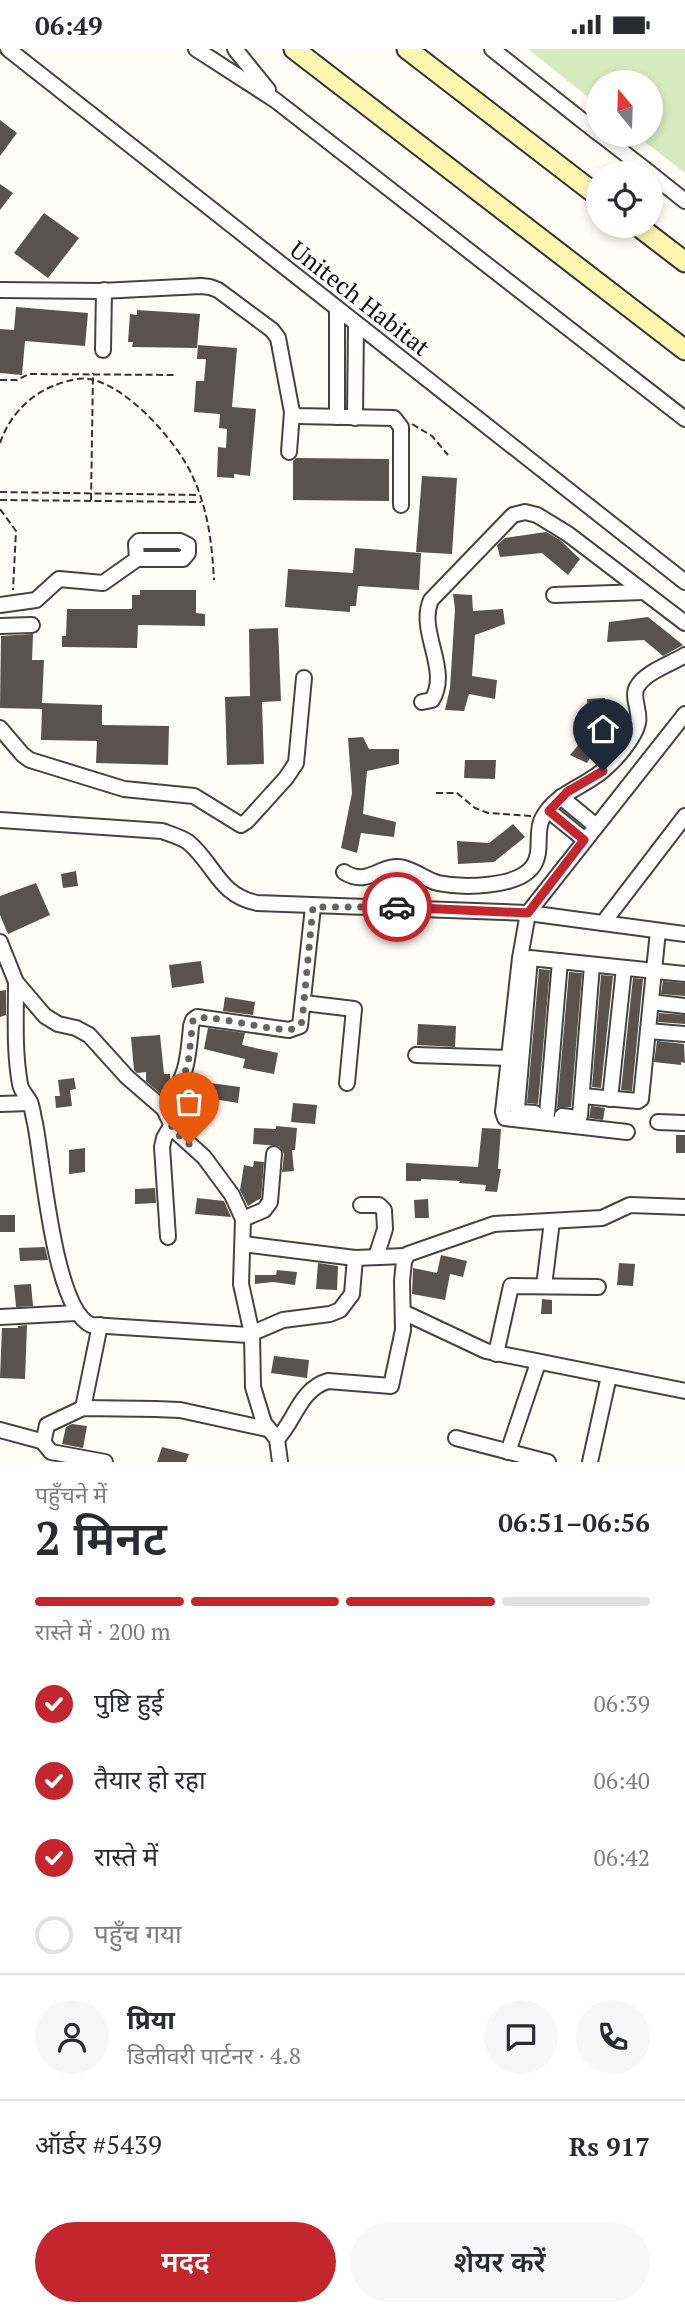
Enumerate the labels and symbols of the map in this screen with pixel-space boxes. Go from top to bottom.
north arrow [586,70,663,147]
street label: Unitech Habitat [283,233,437,363]
pin [573,699,633,771]
courier [362,872,432,942]
pin [159,1072,219,1144]

